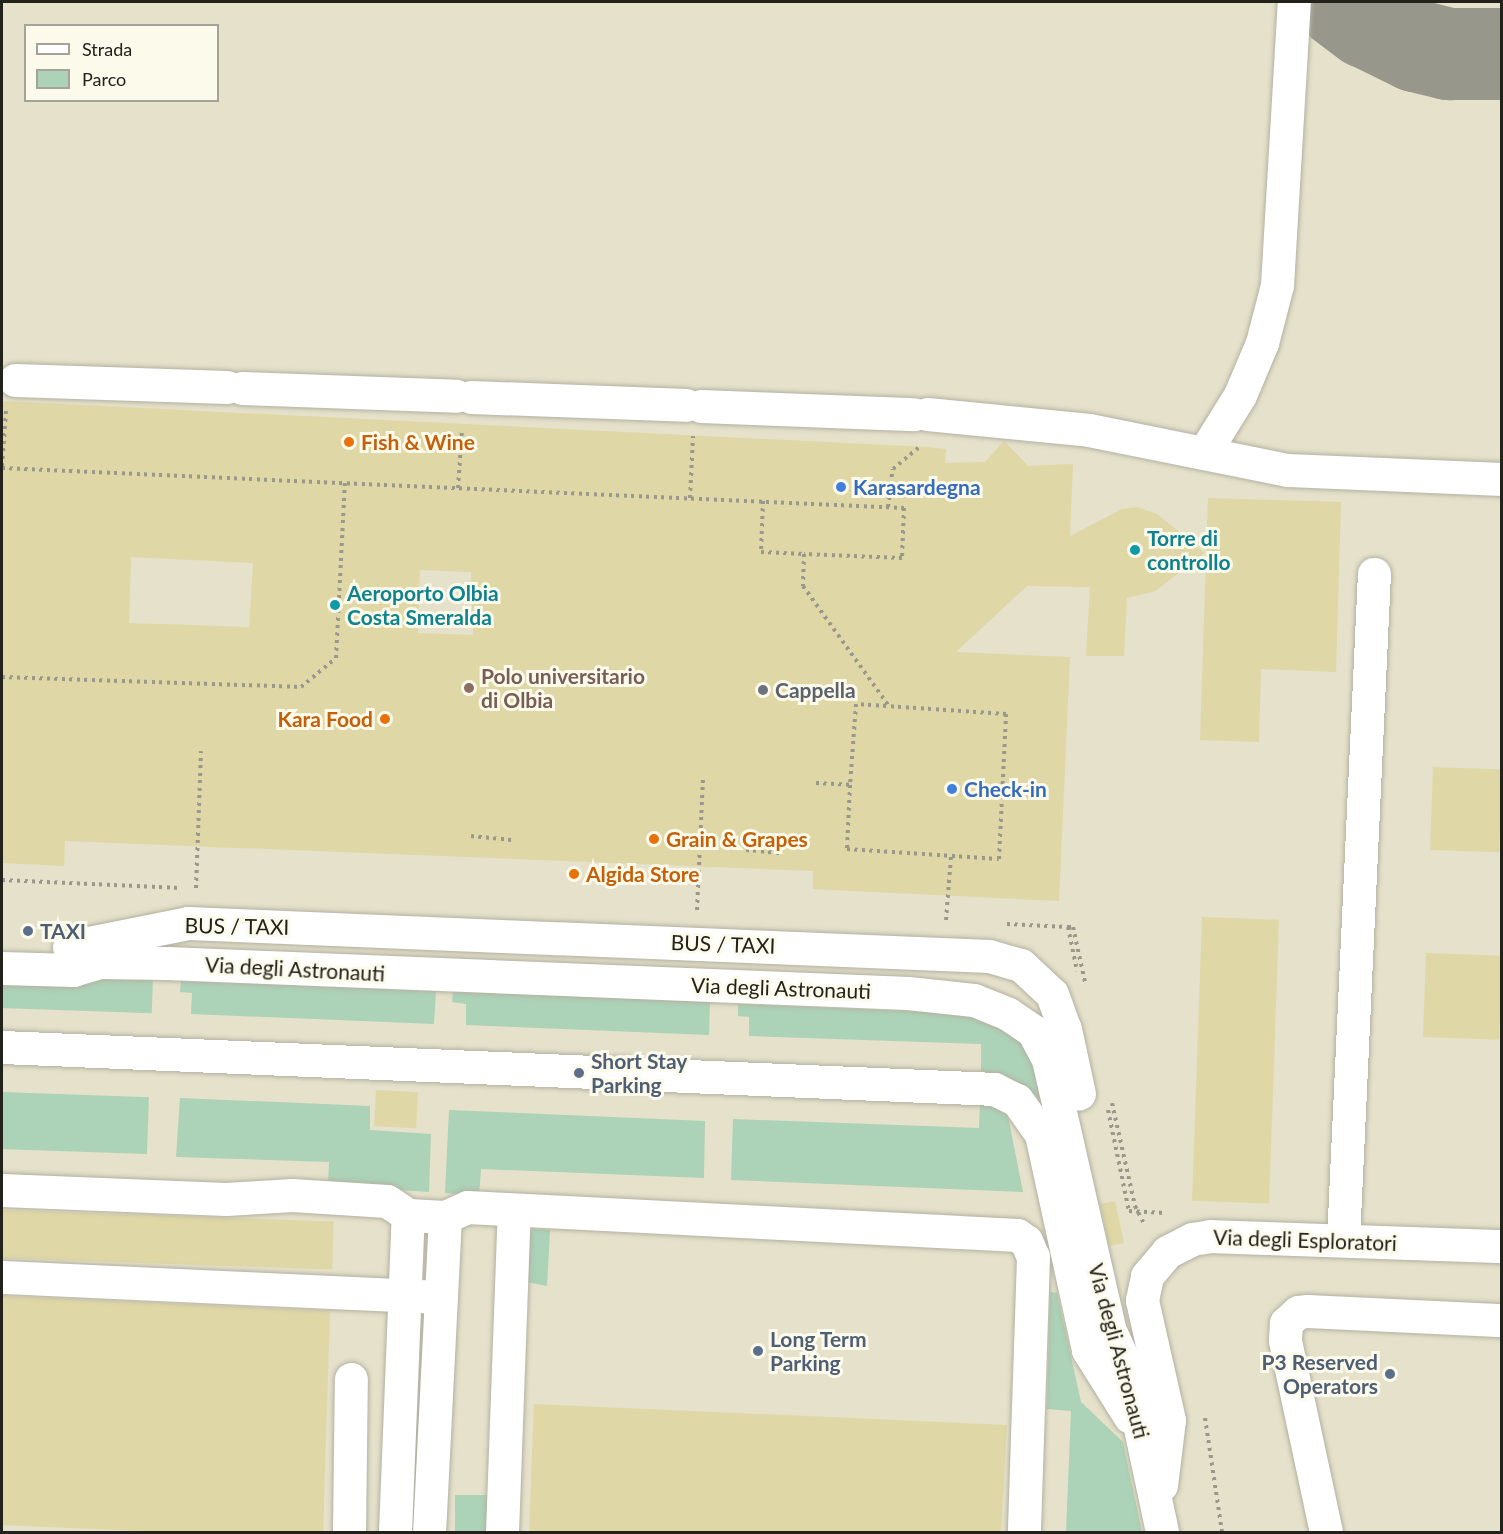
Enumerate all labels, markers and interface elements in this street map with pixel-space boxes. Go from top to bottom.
legend [24,24,219,102]
text: Strada [82,38,132,60]
text: Parco [82,68,126,90]
place label: Fish & Wine [361,429,475,455]
marker: Fish & Wine [342,435,356,449]
place label: Karasardegna [853,474,981,500]
marker: Karasardegna [834,480,848,494]
place label: Torre di controllo [1147,525,1231,575]
marker: Torre di controllo [1128,543,1142,557]
place label: Aeroporto Olbia Costa Smeralda [347,580,499,630]
marker: Aeroporto Olbia Costa Smeralda [328,598,342,612]
place label: Polo universitario di Olbia [481,663,645,713]
place label: Cappella [775,677,856,703]
marker: Polo universitario di Olbia [462,681,476,695]
marker: Cappella [756,683,770,697]
place label: Kara Food [278,706,373,732]
marker: Kara Food [378,712,392,726]
place label: Check-in [964,776,1047,802]
marker: Check-in [945,782,959,796]
place label: Grain & Grapes [666,826,808,852]
marker: Grain & Grapes [647,832,661,846]
place label: Algida Store [586,861,699,887]
marker: Algida Store [567,867,581,881]
street label: BUS / TAXI [184,912,290,940]
place label: TAXI [40,918,86,944]
marker: TAXI [21,924,35,938]
street label: BUS / TAXI [670,930,776,958]
street label: Via degli Astronauti [204,952,386,986]
street label: Via degli Astronauti [690,972,872,1004]
place label: Short Stay Parking [591,1048,687,1098]
marker: Short Stay Parking [572,1066,586,1080]
street label: Via degli Esploratori [1213,1224,1397,1256]
street label: Via degli Astronauti [1083,1260,1155,1442]
place label: Long Term Parking [770,1326,867,1376]
marker: Long Term Parking [751,1344,765,1358]
place label: P3 Reserved Operators [1262,1349,1378,1399]
marker: P3 Reserved Operators [1383,1367,1397,1381]

